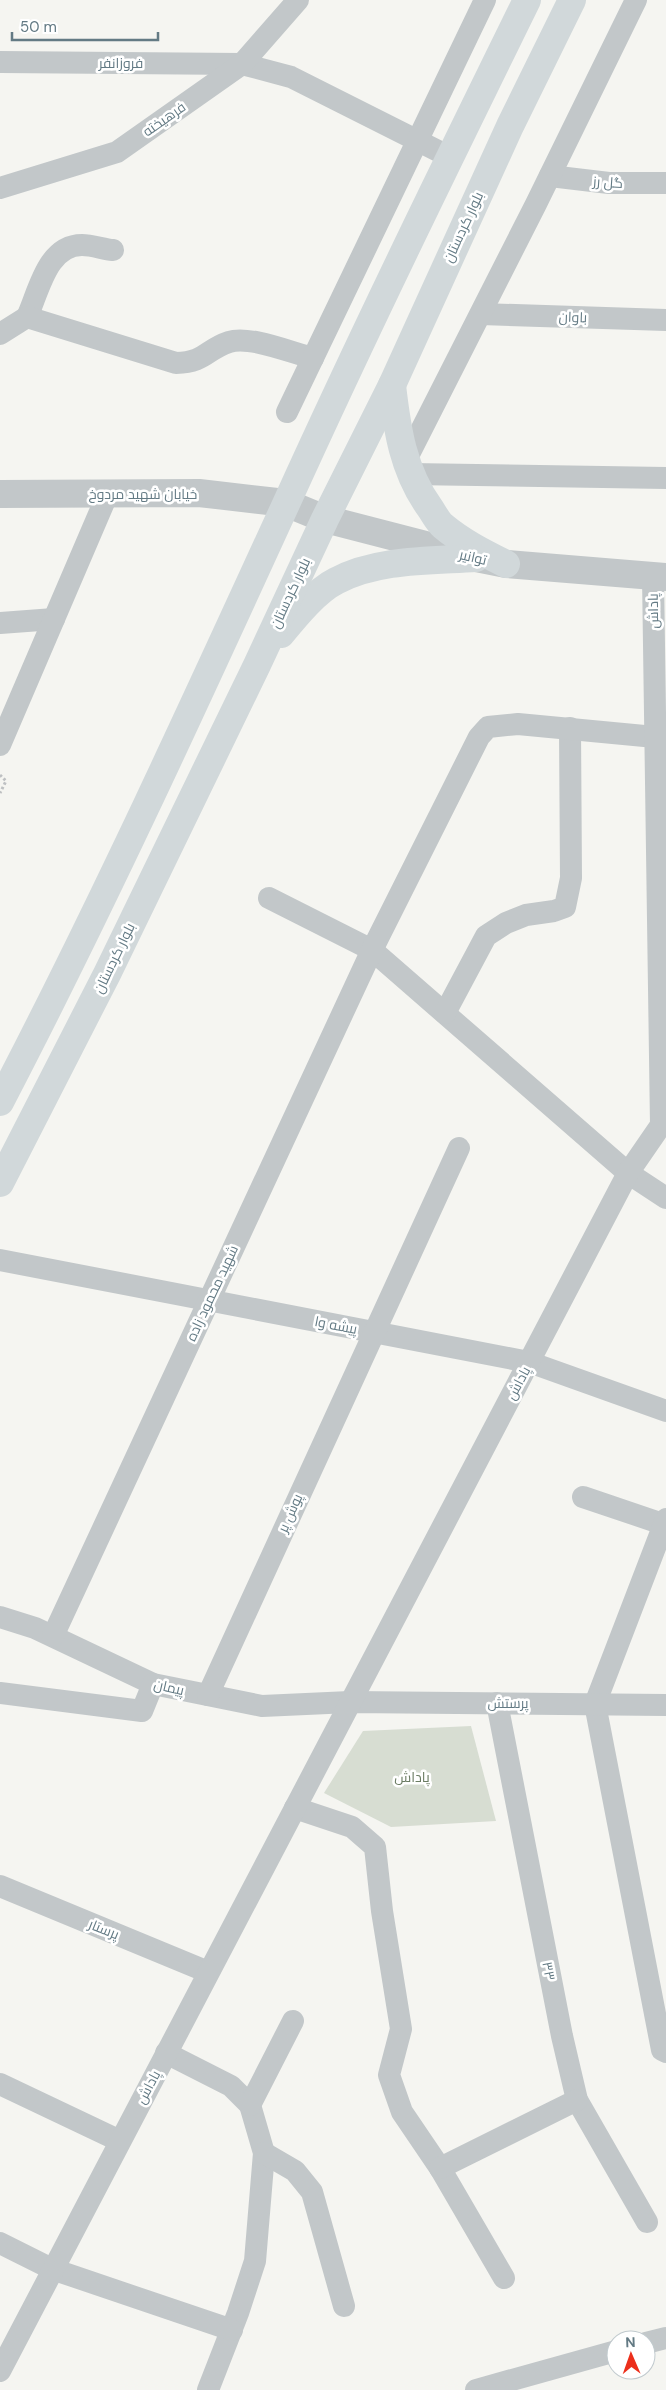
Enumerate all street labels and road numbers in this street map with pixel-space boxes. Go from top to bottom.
street label: فروزانفر [98,54,143,72]
street label: فرهیخته [139,98,189,140]
street label: گل رز [591,172,624,192]
street label: بلوار کردستان [439,189,487,265]
street label: باوان [558,308,588,326]
street label: خیابان شهید مردوخ [89,485,197,503]
street label: توانیر [457,545,489,569]
street label: بلوار کردستان [266,555,314,631]
street label: پاداش [644,593,663,629]
street label: بلوار کردستان [89,920,139,996]
street label: شهید محمود زاده [182,1242,242,1344]
street label: پیشه وا [313,1312,359,1339]
street label: پاداش [502,1363,535,1403]
street label: پوش پر [273,1491,307,1536]
street label: پیمان [152,1675,186,1700]
street label: پرستش [487,1694,529,1713]
street label: پرستار [85,1914,122,1944]
street label: ۳۳ [538,1960,560,1982]
street label: پاداش [132,2067,165,2107]

